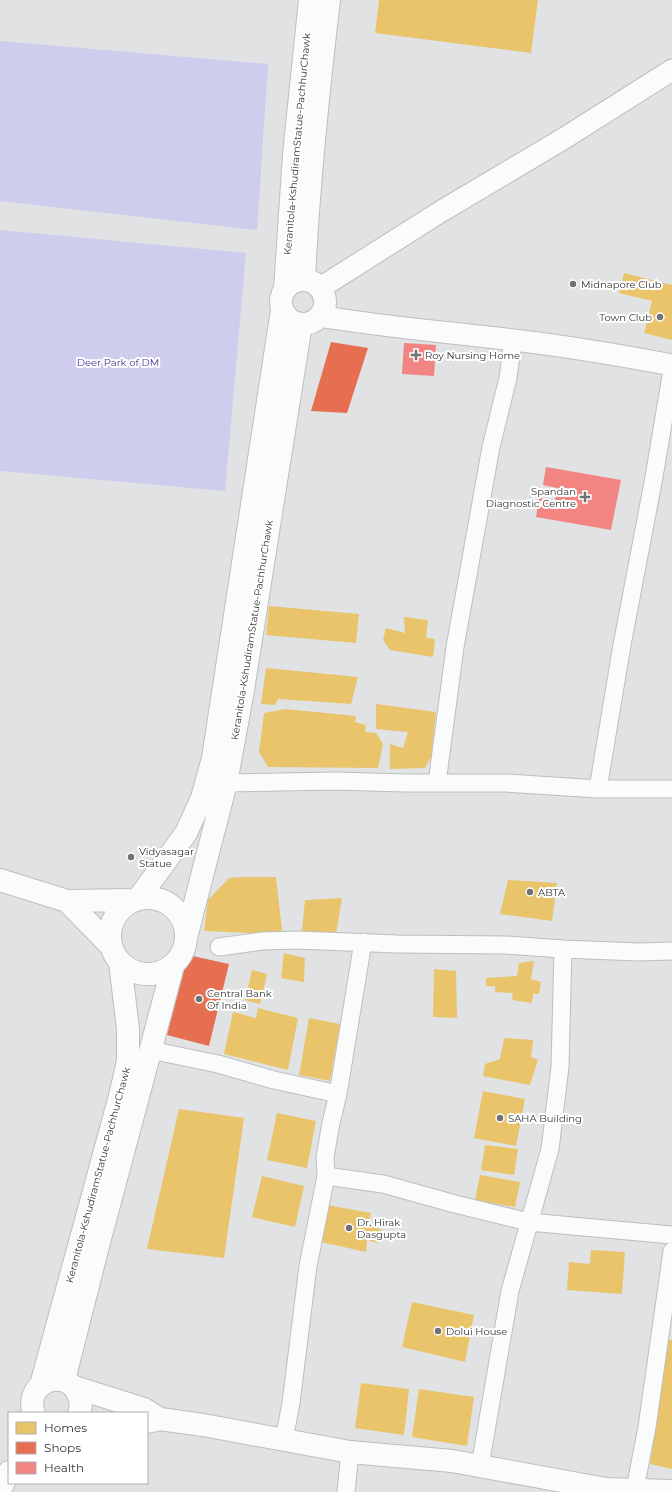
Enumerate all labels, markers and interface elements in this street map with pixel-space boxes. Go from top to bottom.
street label: Keranitola-KshudiramStatue-PachhurChawk [281,32,313,256]
place label: Midnapore Club [581,278,662,291]
marker: Midnapore Club [568,279,578,289]
place label: Town Club [599,311,652,324]
marker: Town Club [655,312,665,322]
marker: Roy Nursing Home [410,349,422,361]
place label: Roy Nursing Home [425,349,520,362]
park label: Deer Park of DM [77,356,159,369]
place label: Spandan Diagnostic Centre [486,485,576,510]
marker: Spandan Diagnostic Centre [579,491,591,503]
street label: Keranitola-KshudiramStatue-PachhurChawk [228,519,276,741]
place label: Vidyasagar Statue [139,845,194,870]
marker: Vidyasagar Statue [126,852,136,862]
place label: ABTA [538,886,566,899]
marker: ABTA [525,887,535,897]
place label: Central Bank Of India [207,987,272,1012]
marker: Central Bank Of India [194,994,204,1004]
street label: Keranitola-KshudiramStatue-PachhurChawk [63,1066,133,1284]
place label: SAHA Building [508,1112,582,1125]
marker: SAHA Building [495,1113,505,1123]
place label: Dr. Hirak Dasgupta [357,1216,406,1241]
marker: Dr. Hirak Dasgupta [344,1223,354,1233]
place label: Dolui House [446,1325,507,1338]
marker: Dolui House [433,1326,443,1336]
legend [8,1412,148,1484]
text: Homes [44,1420,87,1435]
text: Shops [44,1440,81,1455]
text: Health [44,1460,84,1475]

